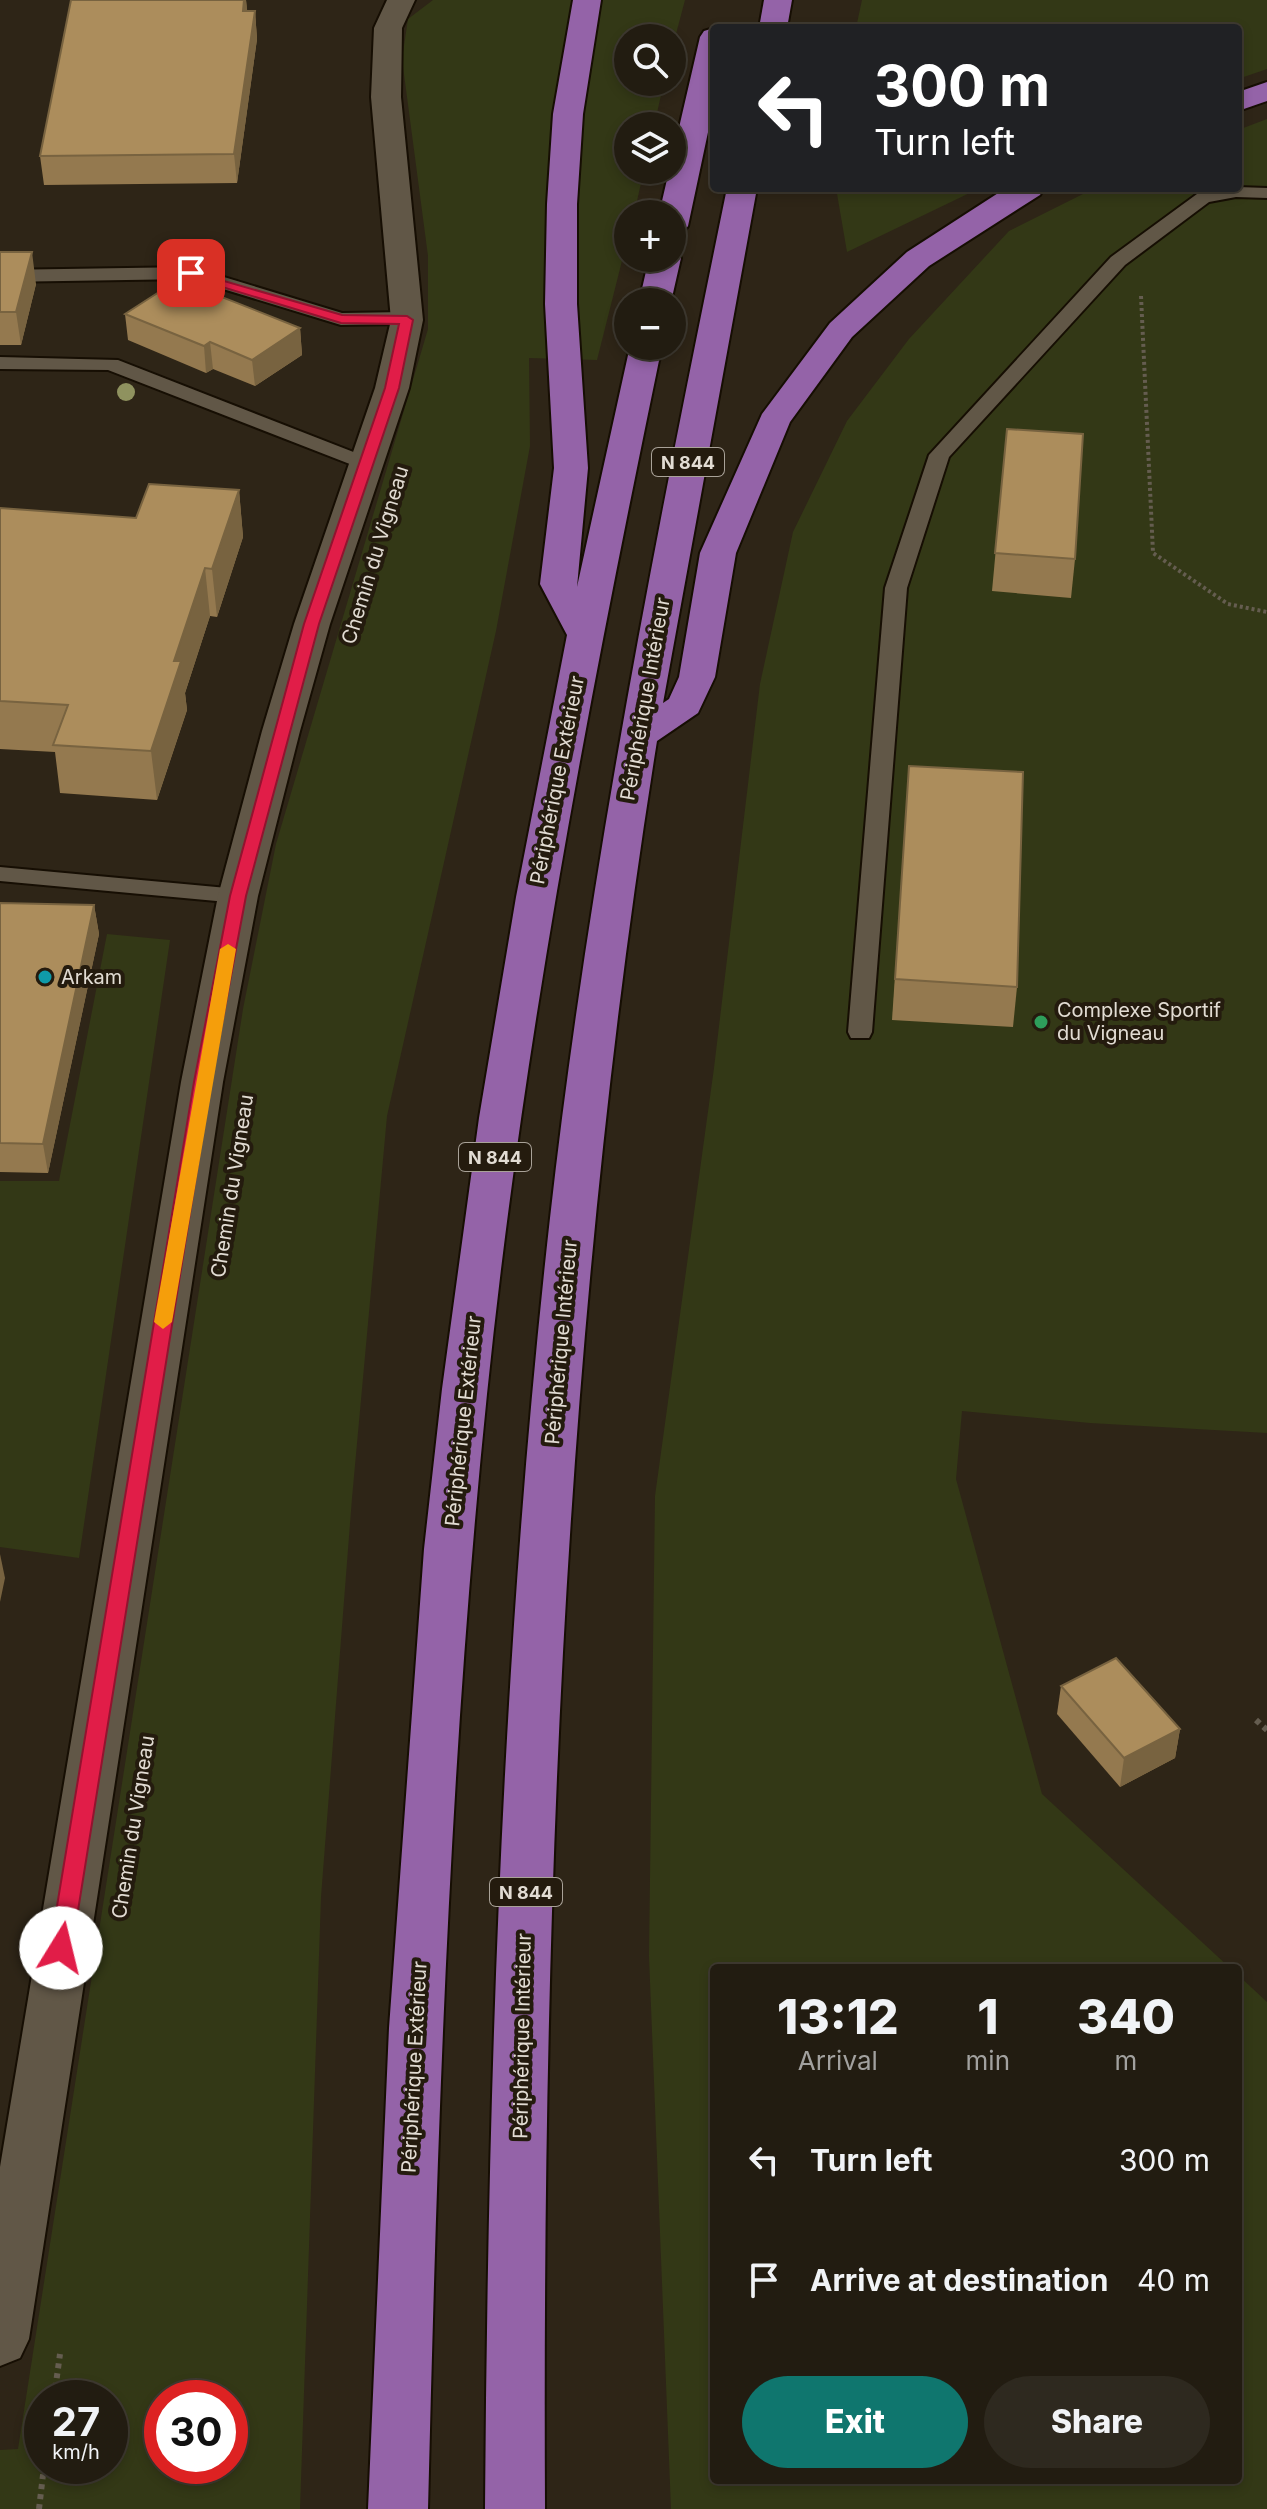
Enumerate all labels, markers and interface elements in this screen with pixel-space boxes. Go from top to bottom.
map controls [614,24,686,360]
button: search [614,24,686,96]
text: 300 m [874,52,1050,120]
icon: left [742,56,846,160]
button: layers [614,112,686,184]
text: Turn left [874,120,1015,164]
button: + [614,200,686,272]
pin [157,239,225,307]
icon: arrive [169,251,213,295]
button: − [614,288,686,360]
road number: N 844 [652,448,724,476]
street label: Chemin du Vigneau [336,463,414,647]
street label: Périphérique Intérieur [615,595,675,802]
street label: Périphérique Extérieur [525,673,589,886]
place label: Arkam [61,965,122,989]
marker: Arkam [36,968,54,986]
place label: Complexe Sportif du Vigneau [1057,998,1221,1045]
marker: Complexe Sportif du Vigneau [1032,1013,1050,1031]
street label: Chemin du Vigneau [206,1093,258,1279]
road number: N 844 [459,1143,531,1171]
street label: Périphérique Intérieur [540,1238,582,1445]
street label: Périphérique Extérieur [440,1314,486,1528]
street label: Chemin du Vigneau [107,1734,159,1920]
road number: N 844 [490,1878,562,1906]
position arrow [19,1906,103,1990]
street label: Périphérique Intérieur [508,1932,536,2139]
street label: Périphérique Extérieur [396,1960,432,2173]
text: 13:12 [777,1987,899,2046]
text: 1 [977,1987,998,2046]
text: 340 [1077,1987,1175,2046]
text: Arrival [798,2045,878,2076]
text: min [966,2045,1010,2076]
text: m [1115,2045,1137,2076]
icon: left [742,2138,786,2182]
text: Turn left [810,2142,932,2178]
text: 300 m [1119,2142,1210,2178]
icon: arrive [742,2258,786,2302]
text: Arrive at destination [810,2262,1108,2298]
text: 40 m [1137,2262,1210,2298]
button: Exit [742,2376,968,2468]
button: Share [984,2376,1210,2468]
speed limit sign: 30 [144,2380,248,2484]
text: 27 [52,2397,100,2446]
text: km/h [52,2440,100,2464]

